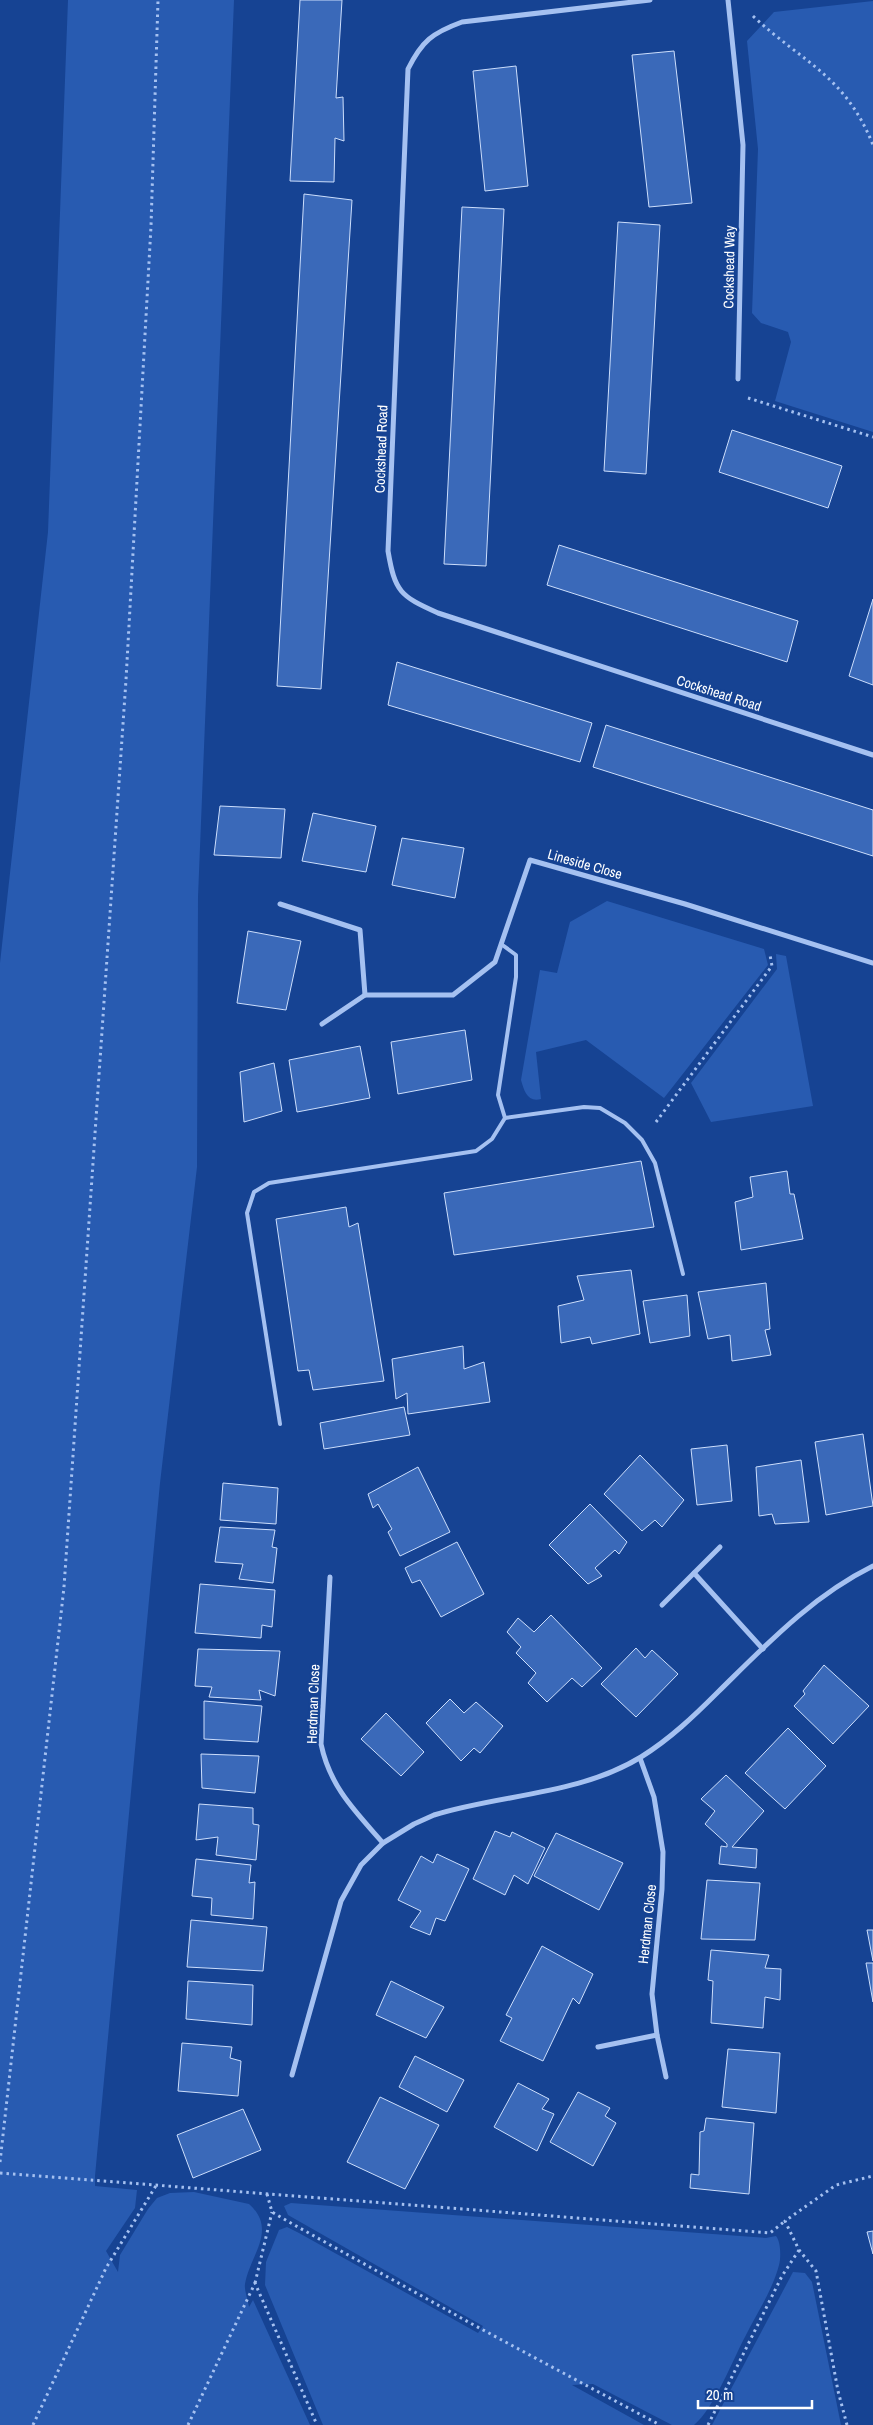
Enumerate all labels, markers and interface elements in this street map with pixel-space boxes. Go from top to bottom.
street label: Cockshead Way [719,225,739,309]
street label: Cockshead Road [370,405,392,493]
street label: Cockshead Road [674,671,764,715]
street label: Lineside Close [546,845,624,883]
street label: Herdman Close [303,1664,323,1744]
street label: Herdman Close [634,1883,660,1965]
scale bar [698,2378,812,2410]
text: 20 m [706,2384,733,2405]

